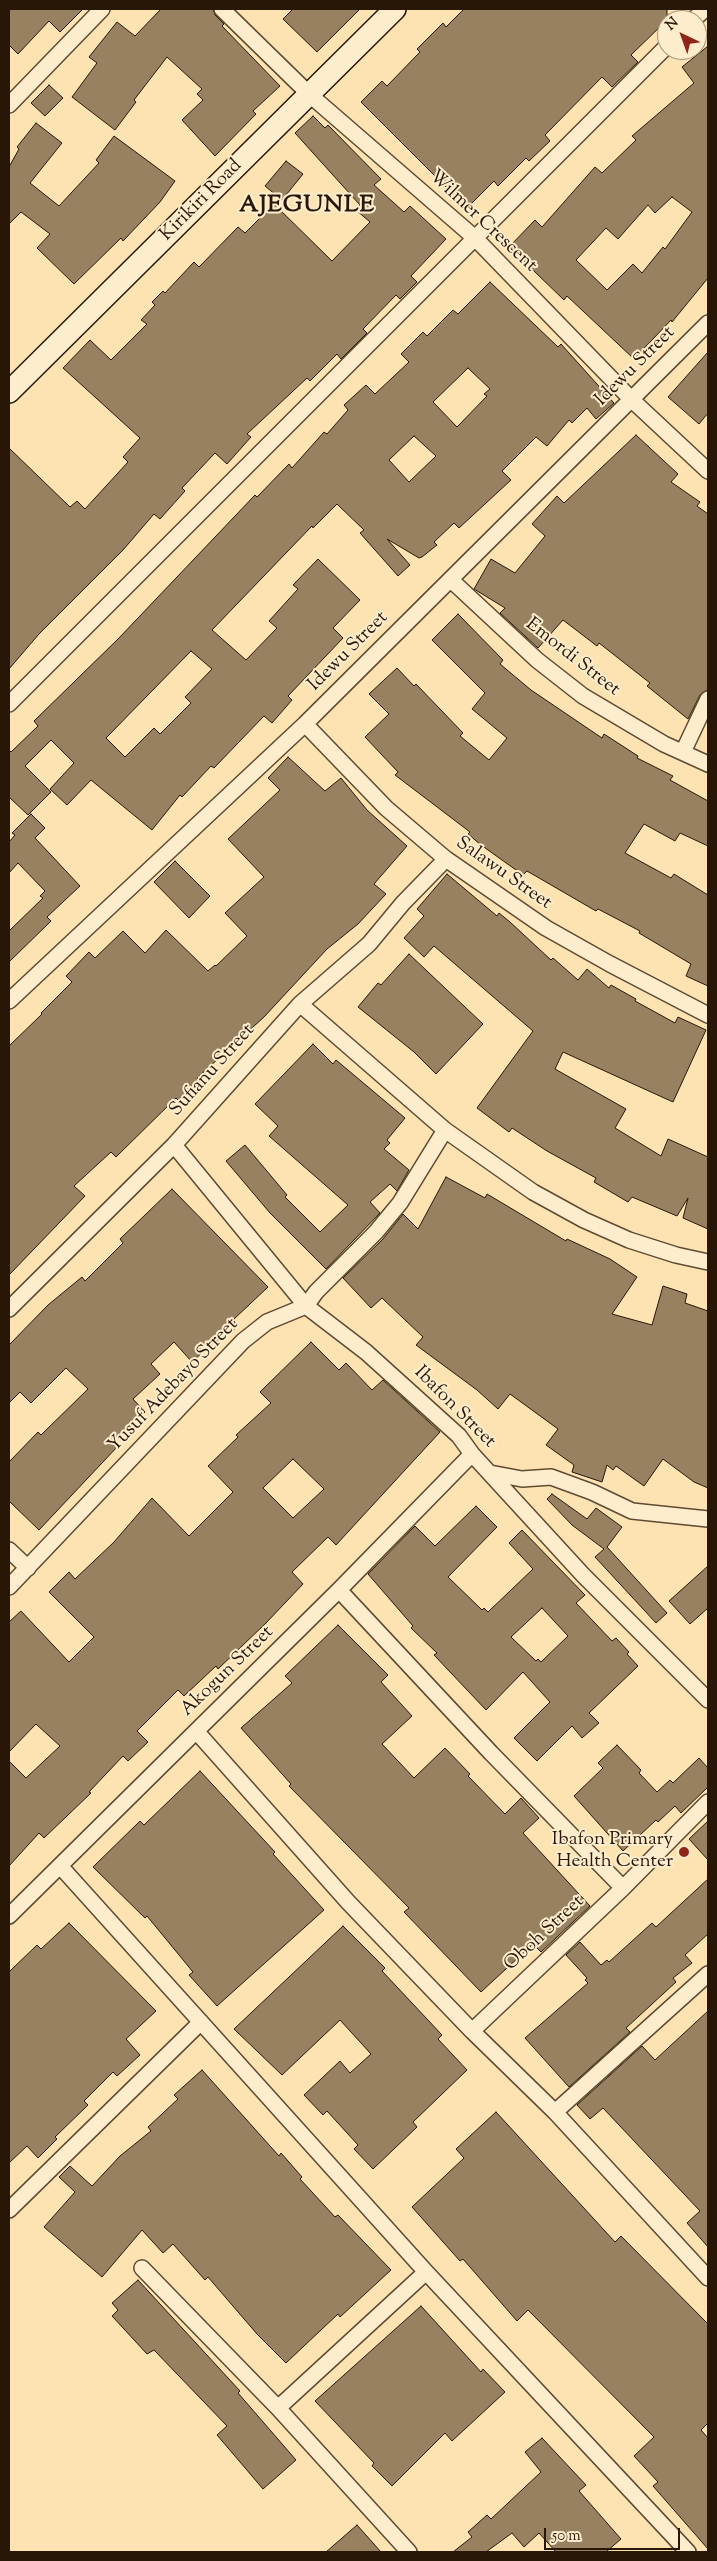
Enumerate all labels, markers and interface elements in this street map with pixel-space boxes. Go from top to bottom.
north arrow [657,10,707,60]
text: N [662,13,683,36]
street label: Kirikiri Road [156,155,248,247]
street label: Wilmer Crescent [423,166,541,278]
district label: AJEGUNLE [238,193,376,221]
street label: Idewu Street [591,322,681,412]
street label: Idewu Street [304,607,394,697]
street label: Emordi Street [520,614,624,702]
street label: Salawu Street [451,833,555,915]
street label: Sufianu Street [166,1020,260,1122]
street label: Yusuf Adebayo Street [104,1314,244,1458]
street label: Ibafon Street [408,1362,500,1454]
street label: Akogun Street [177,1622,279,1722]
place label: Ibafon Primary Health Center [552,1830,673,1874]
marker: Ibafon Primary Health Center [677,1845,691,1859]
street label: Oboh Street [500,1891,590,1977]
scale bar [547,2518,683,2550]
text: 50 m [552,2526,581,2547]

